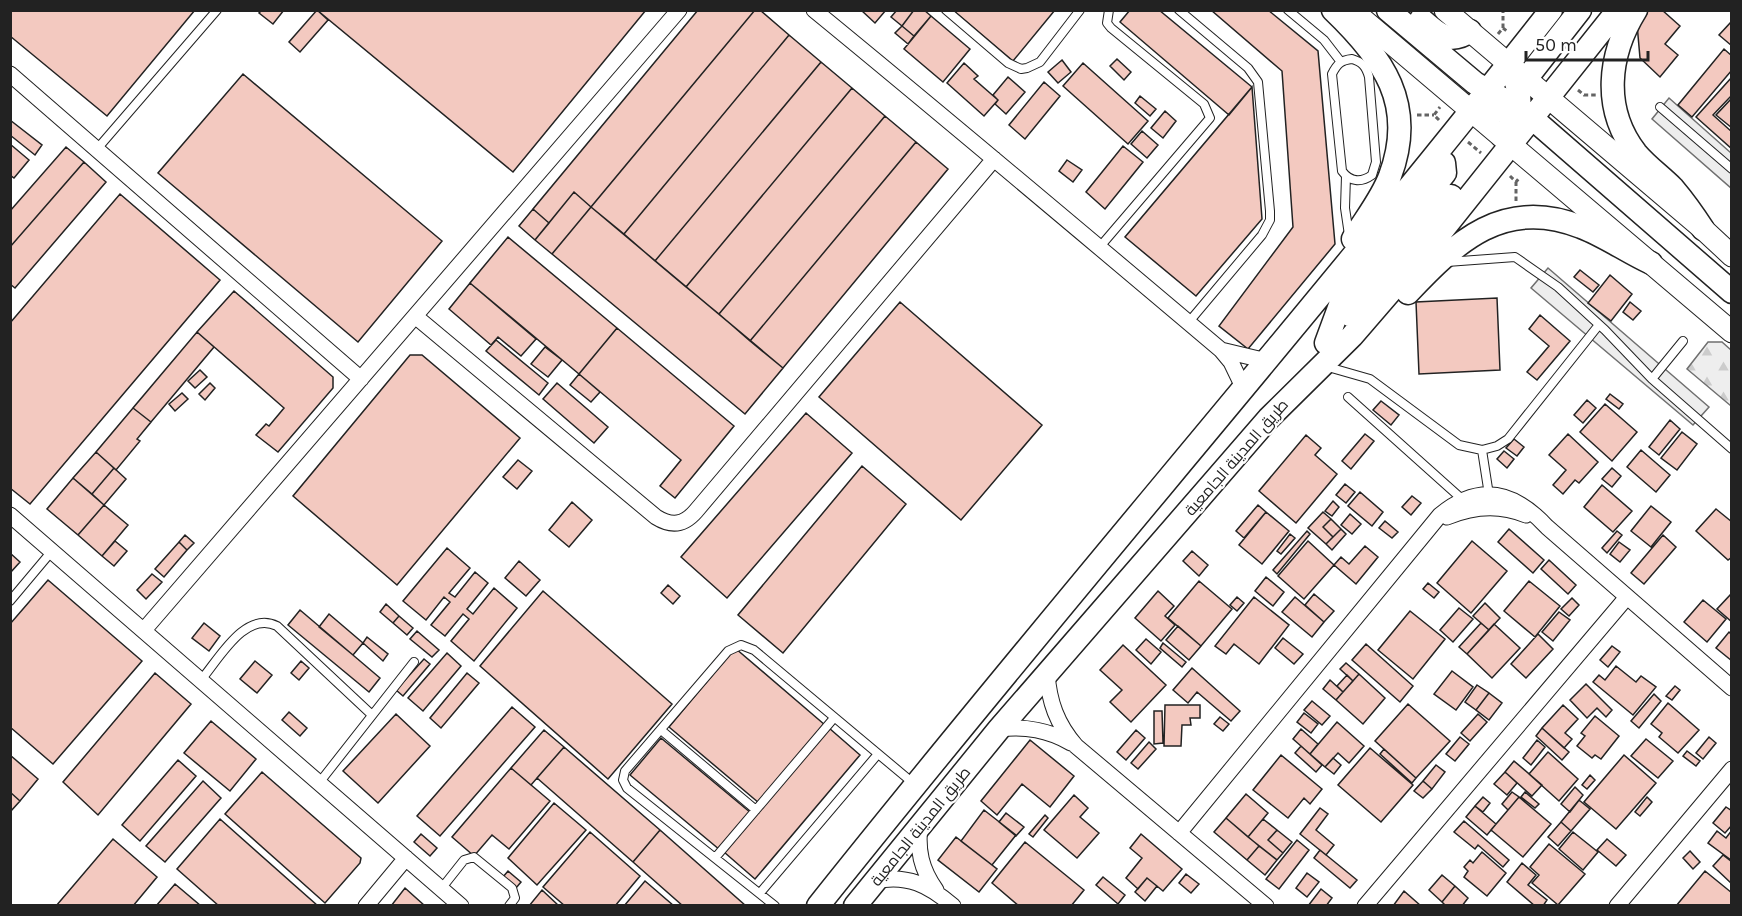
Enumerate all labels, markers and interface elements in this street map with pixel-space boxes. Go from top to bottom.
scale bar [1526,24,1648,62]
text: 50 m [1535,34,1577,56]
street label: طريق المدينة الجامعية [1181,395,1293,520]
street label: طريق المدينة الجامعية [866,763,975,890]

